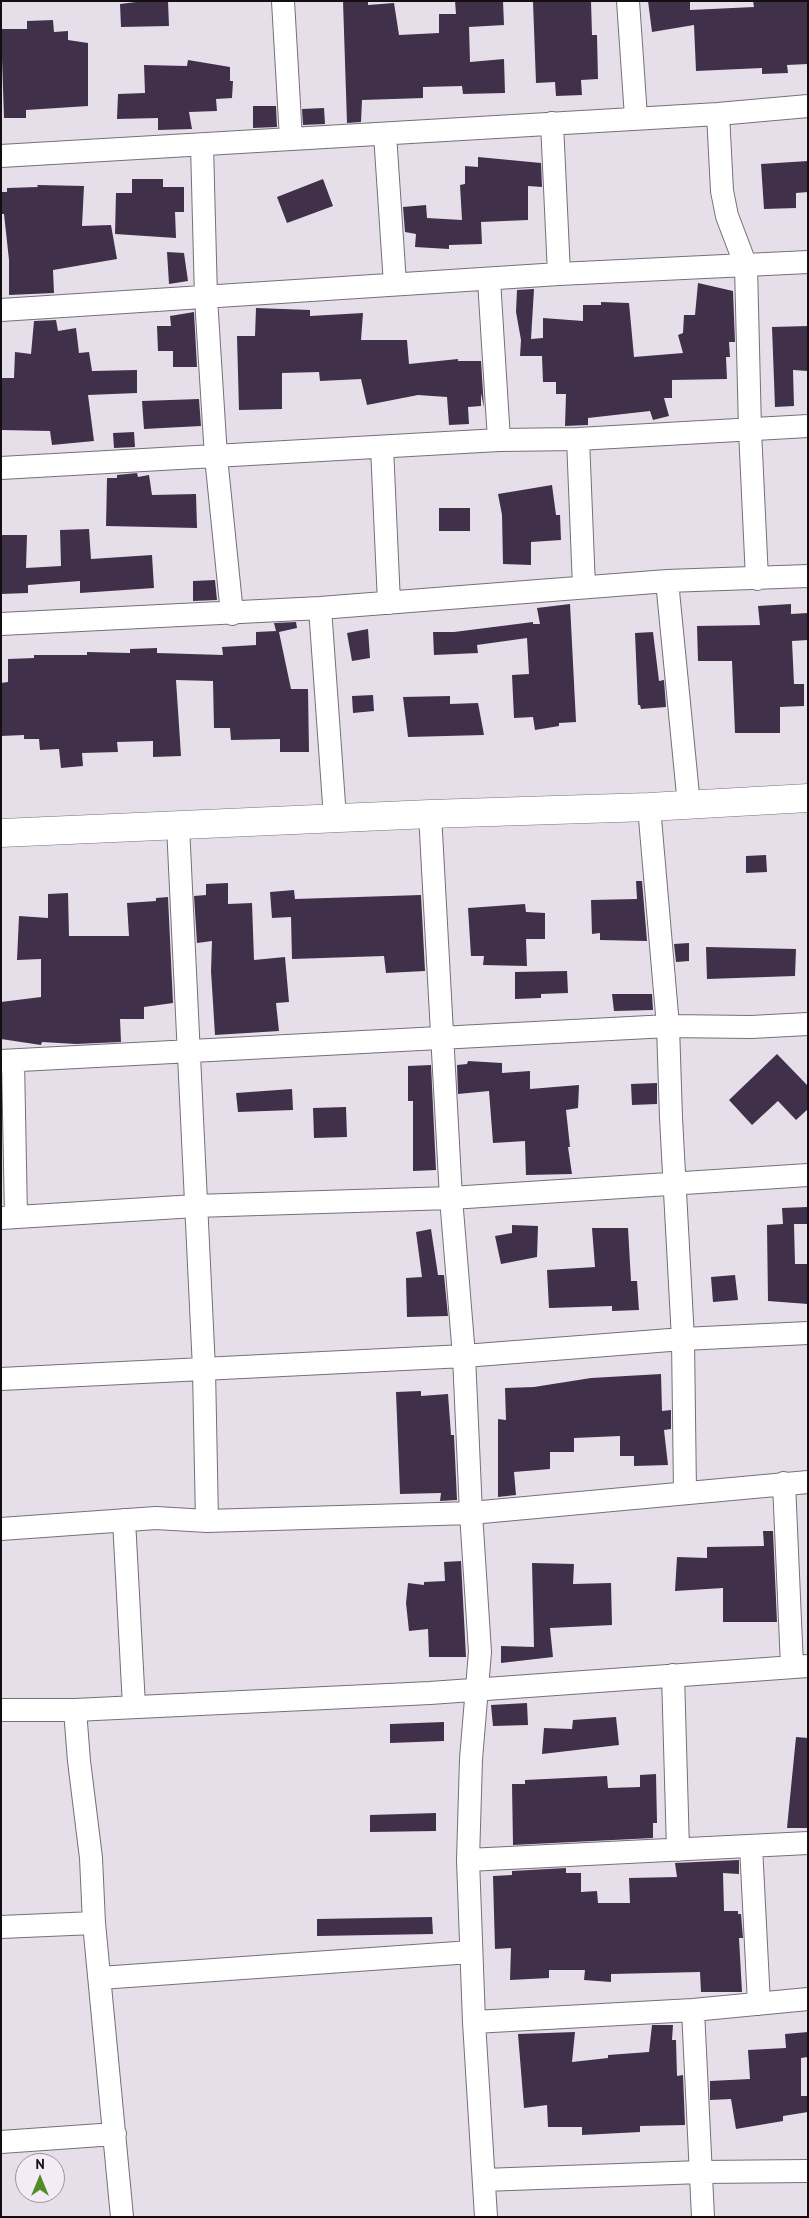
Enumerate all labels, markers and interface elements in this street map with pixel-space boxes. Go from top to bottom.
north arrow [15,2153,65,2203]
text: N [35,2155,45,2173]

